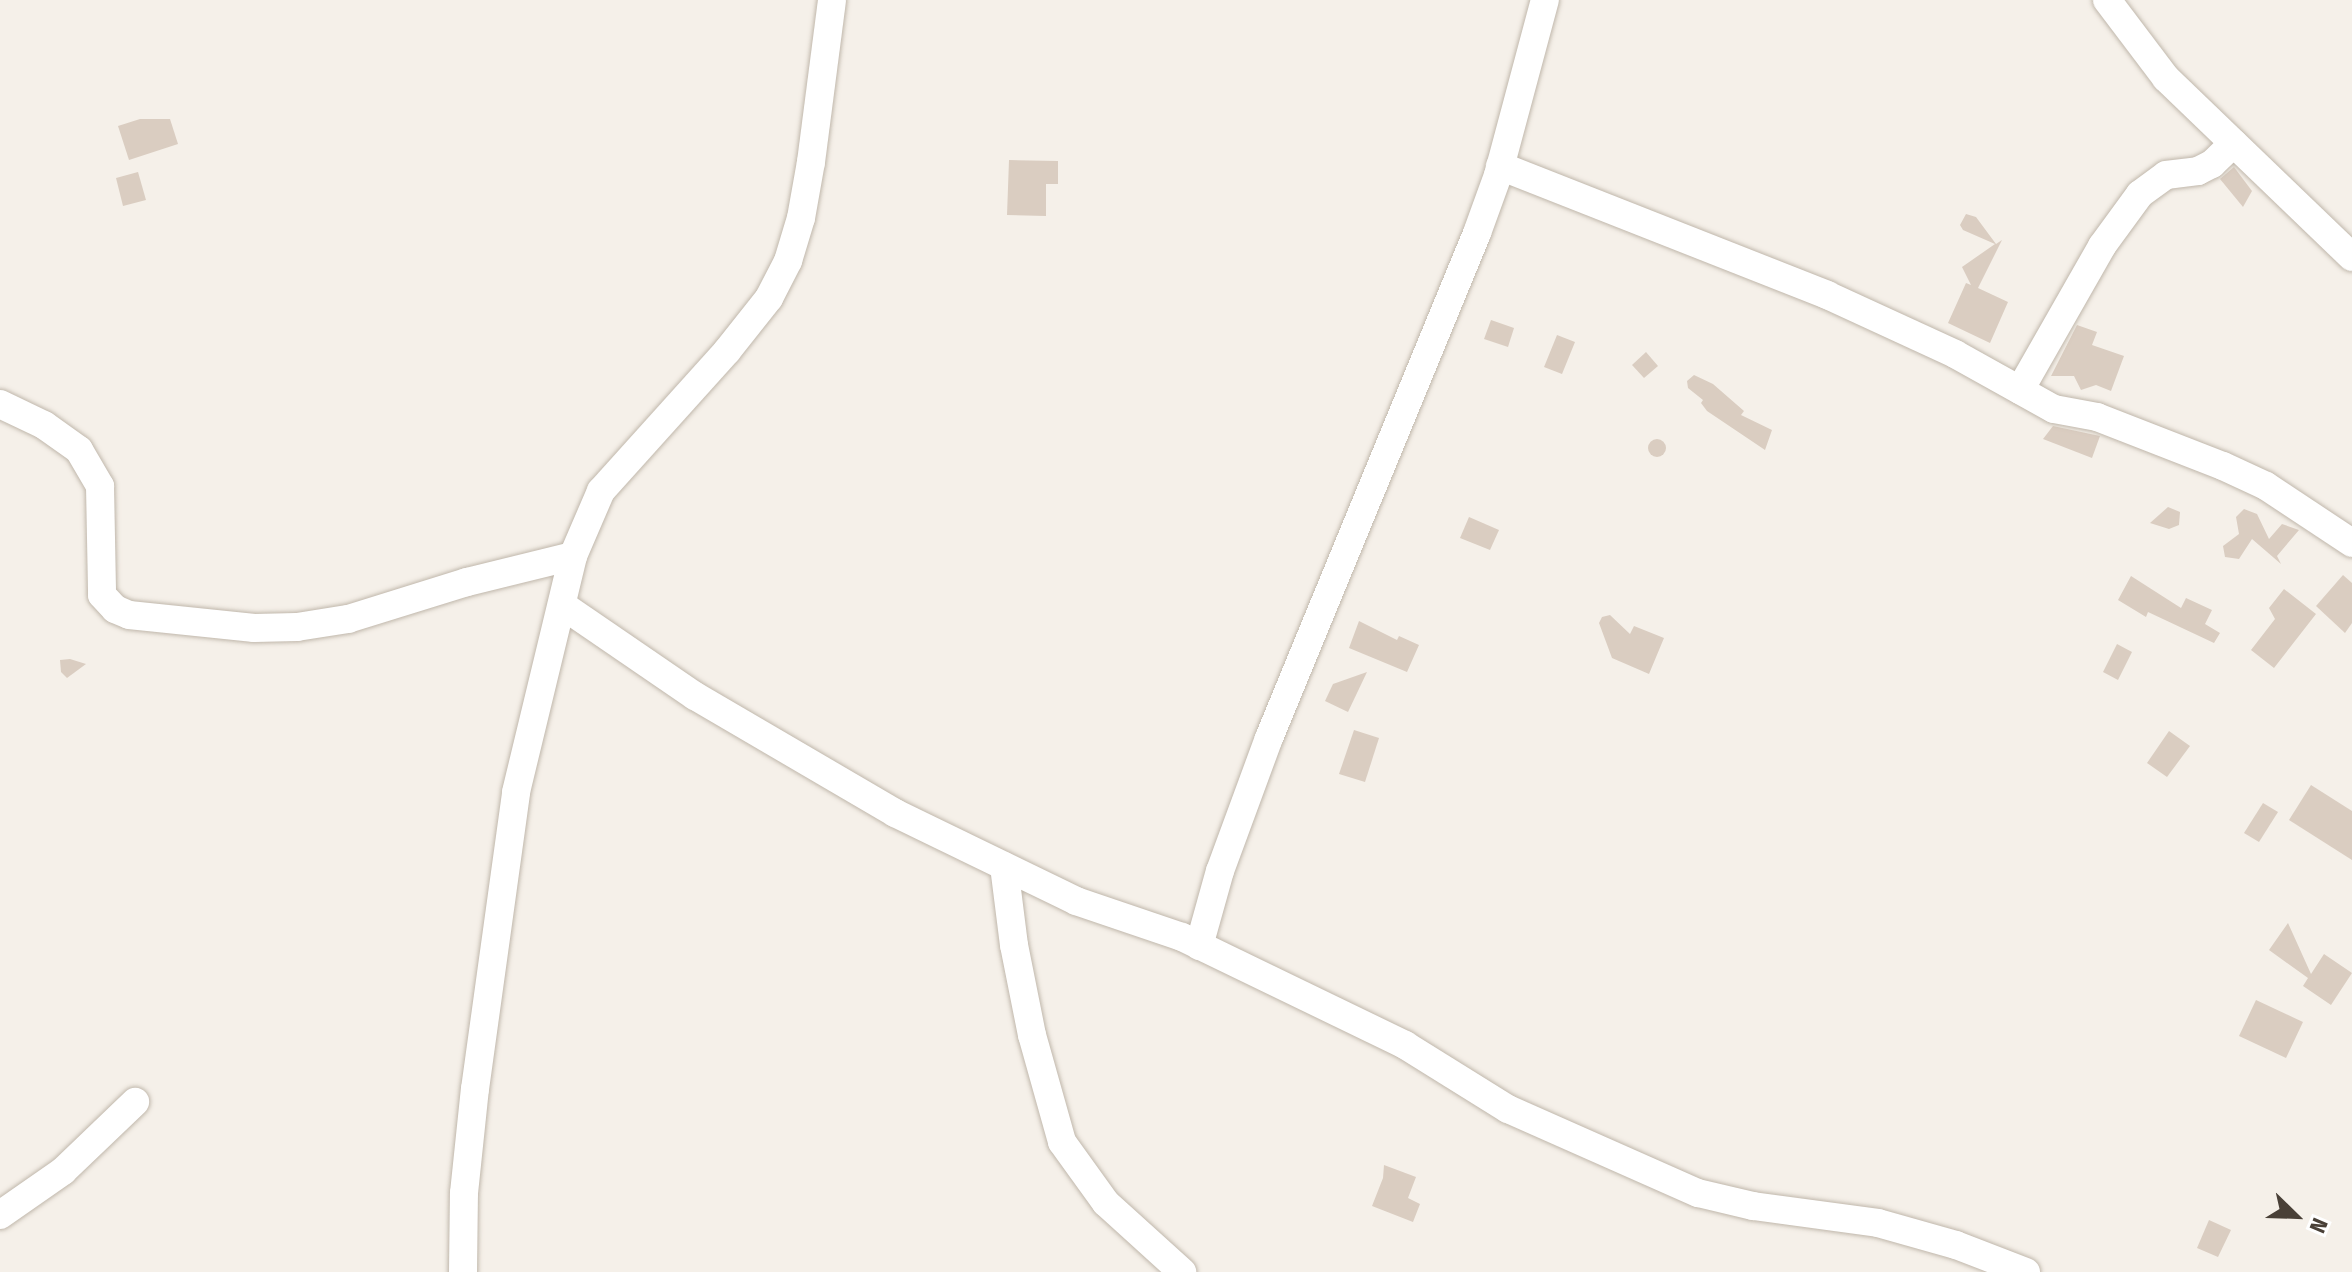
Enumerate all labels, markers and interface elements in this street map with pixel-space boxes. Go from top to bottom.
north arrow [2256,1176,2336,1256]
text: N [2304,1214,2334,1237]

